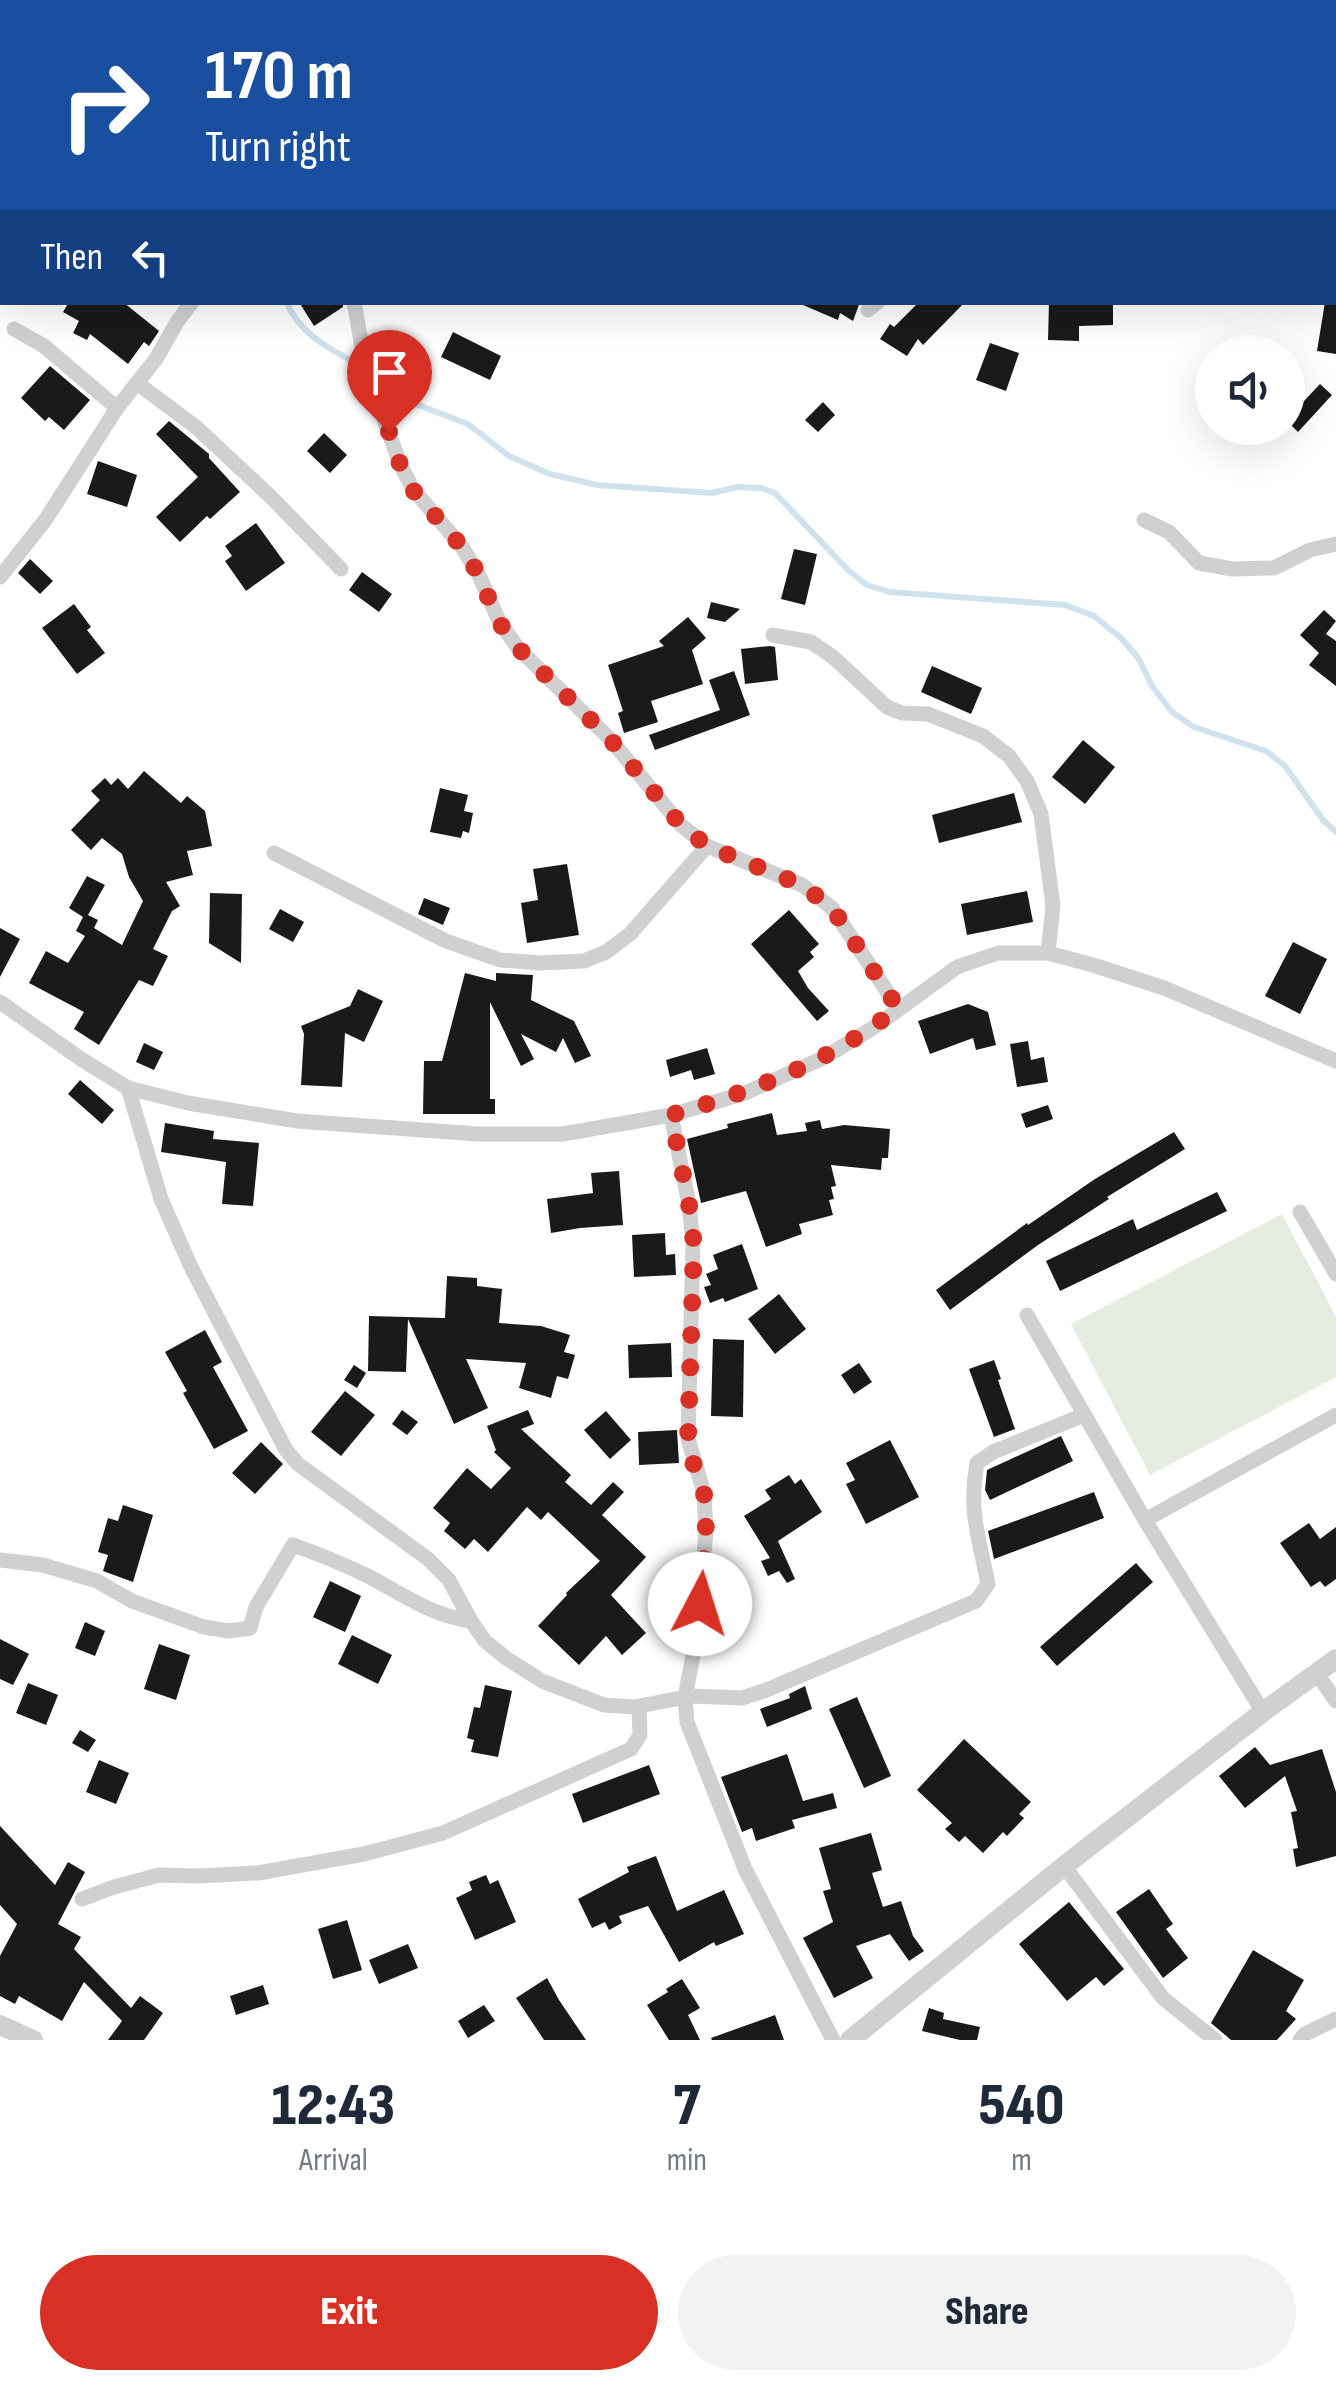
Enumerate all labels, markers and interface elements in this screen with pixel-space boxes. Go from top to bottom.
text: 170 m [205,35,353,119]
icon: right [40,40,170,170]
text: Turn right [205,120,351,175]
icon: left [123,230,178,285]
text: Then [40,235,103,280]
pin [347,330,432,433]
map controls [1195,335,1305,445]
button: sound [1195,335,1305,445]
icon: arrive [362,345,417,400]
position arrow [648,1552,752,1656]
text: 12:43 [272,2070,395,2142]
text: 7 [673,2070,700,2142]
text: 540 [978,2070,1064,2142]
text: Arrival [299,2141,368,2180]
text: min [667,2141,707,2180]
text: m [1011,2141,1032,2180]
button: Exit [40,2255,658,2370]
button: Share [678,2255,1296,2370]

